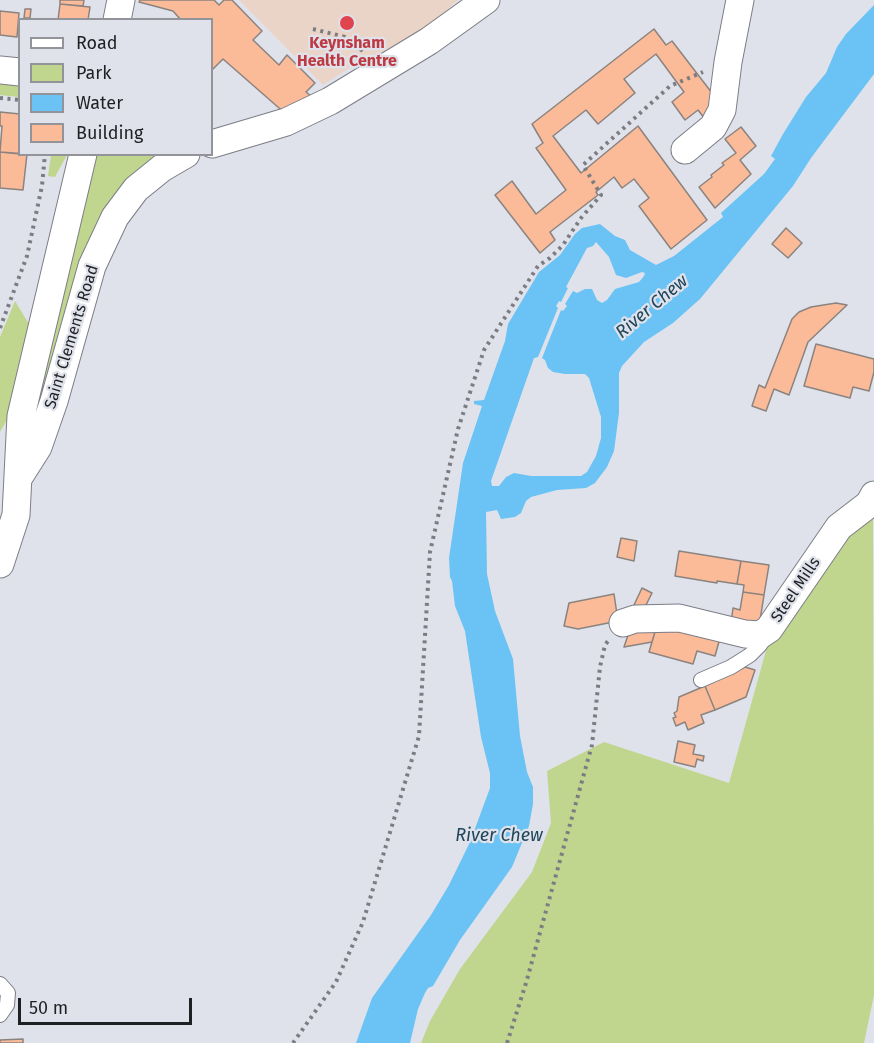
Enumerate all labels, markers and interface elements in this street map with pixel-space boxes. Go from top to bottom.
marker: Keynsham Health Centre [338,14,356,32]
legend [18,18,213,156]
text: Road [76,32,118,54]
place label: Keynsham Health Centre [297,34,397,72]
text: Park [76,62,111,84]
text: Water [76,92,123,114]
text: Building [76,122,143,144]
street label: Saint Clements Road [41,263,103,411]
water label: River Chew [611,271,693,343]
street label: Steel Mills [767,554,825,626]
water label: River Chew [455,825,543,847]
scale bar [21,986,195,1024]
text: 50 m [29,997,68,1019]

